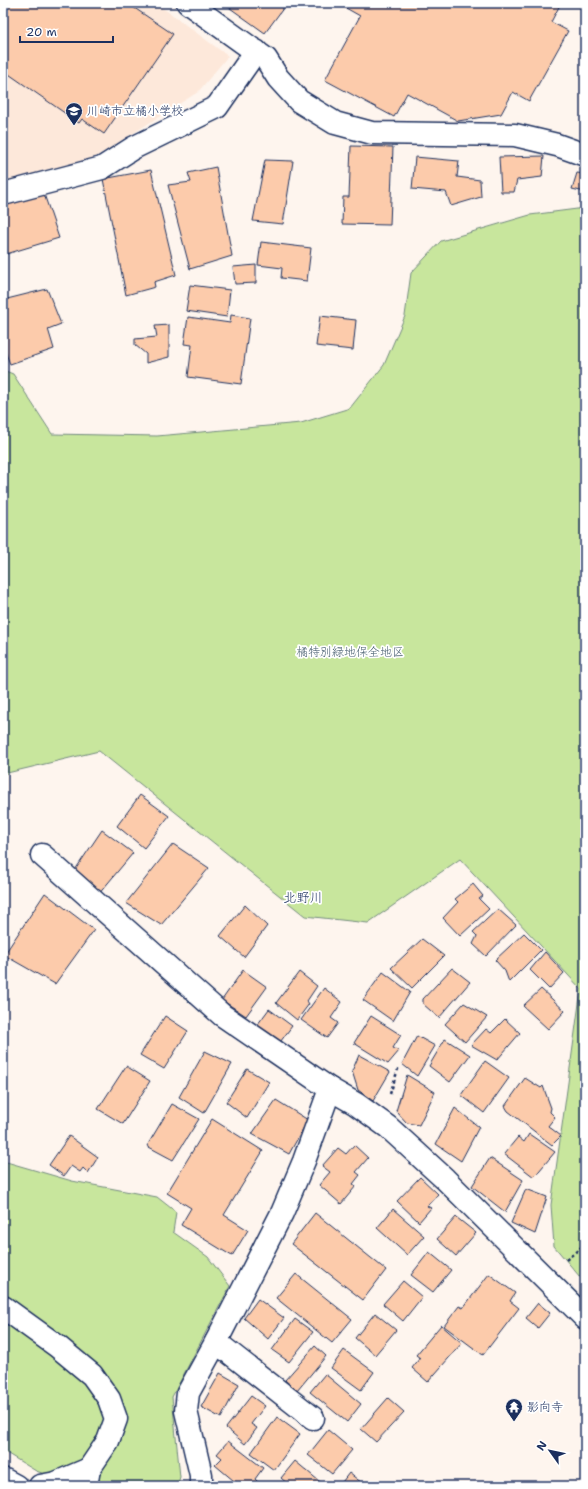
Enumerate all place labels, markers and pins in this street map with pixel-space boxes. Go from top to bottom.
school or university icon: 川崎市立橘小学校 [64,101,84,126]
place label: 川崎市立橘小学校 [87,103,183,119]
temple icon: 影向寺 [504,1397,524,1422]
place label: 影向寺 [527,1399,563,1415]

